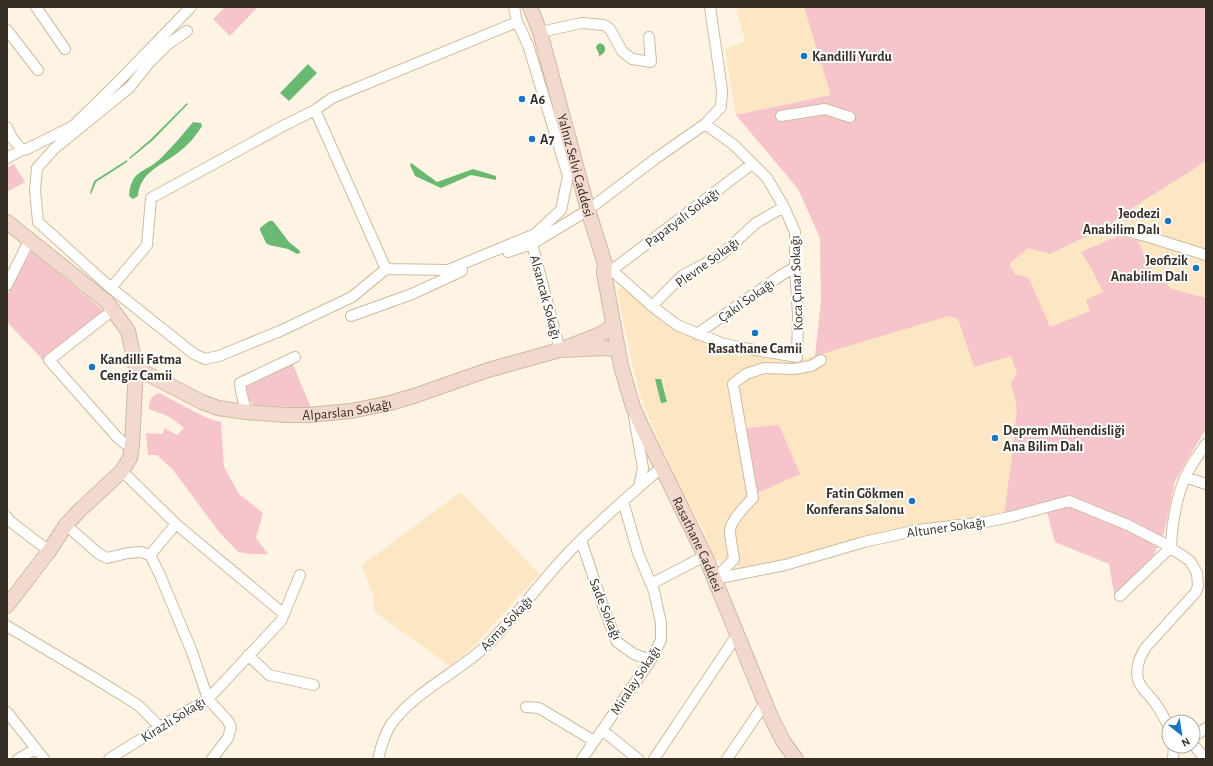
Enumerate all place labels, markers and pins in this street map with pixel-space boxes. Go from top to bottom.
place label: Kandilli Yurdu [812,50,893,64]
marker: Kandilli Yurdu [799,51,809,61]
place label: A6 [530,93,545,107]
marker: A6 [517,94,527,104]
place label: A7 [540,133,554,147]
marker: A7 [527,134,537,144]
place label: Jeodezi Anabilim Dalı [1083,207,1160,237]
marker: Jeodezi Anabilim Dalı [1163,216,1173,226]
place label: Jeofizik Anabilim Dalı [1111,254,1188,284]
marker: Jeofizik Anabilim Dalı [1191,263,1201,273]
marker: Rasathane Camii [750,328,760,338]
place label: Rasathane Camii [708,342,802,356]
place label: Kandilli Fatma Cengiz Camii [100,353,182,383]
marker: Kandilli Fatma Cengiz Camii [87,362,97,372]
place label: Deprem Mühendisliği Ana Bilim Dalı [1003,424,1125,454]
marker: Deprem Mühendisliği Ana Bilim Dalı [990,433,1000,443]
place label: Fatin Gökmen Konferans Salonu [806,487,905,517]
marker: Fatin Gökmen Konferans Salonu [907,496,917,506]

